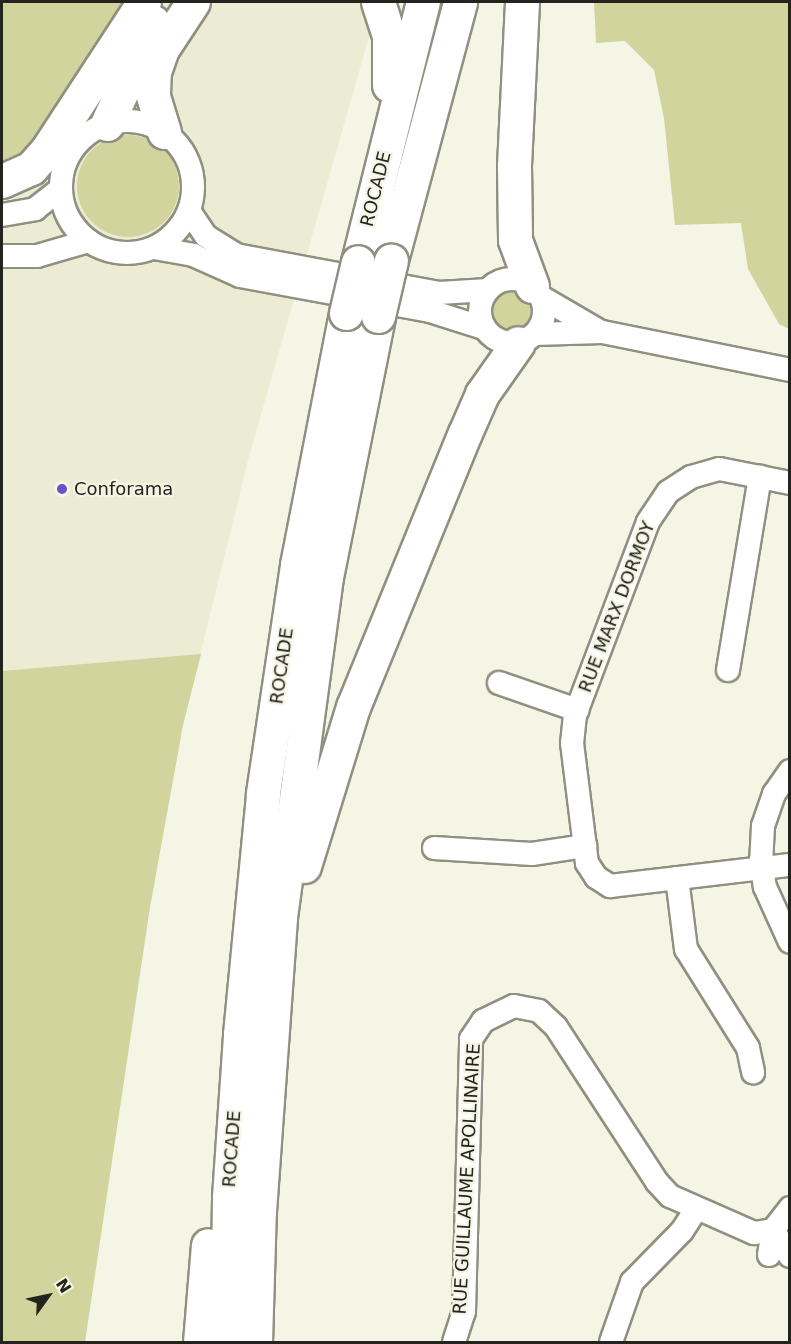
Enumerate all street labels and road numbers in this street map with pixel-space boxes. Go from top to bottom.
street label: ROCADE [356,149,396,229]
street label: RUE MARX DORMOY [574,518,660,696]
street label: ROCADE [266,626,298,706]
street label: RUE GUILLAUME APOLLINAIRE [449,1043,485,1315]
street label: ROCADE [219,1110,245,1188]

